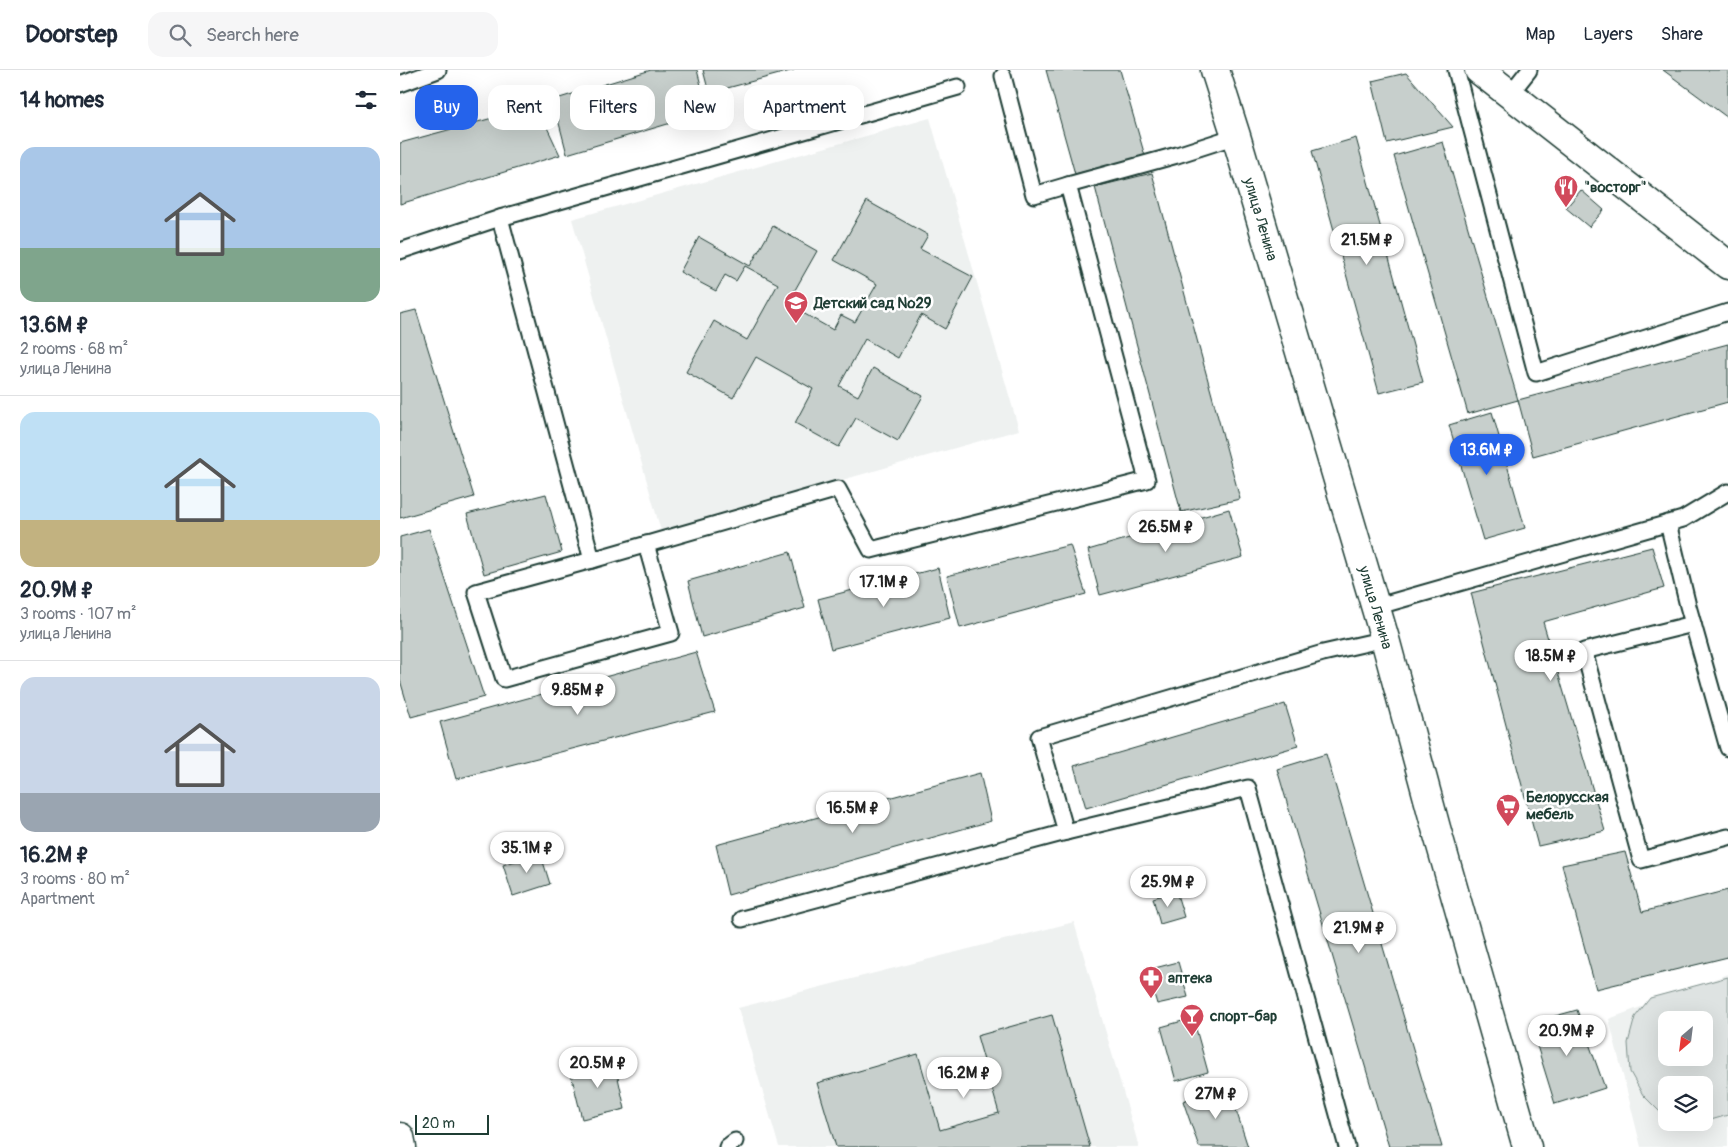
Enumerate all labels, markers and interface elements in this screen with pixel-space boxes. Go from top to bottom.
search box [148,12,498,57]
text: Doorstep [25,20,118,49]
icon: search [166,21,194,49]
text: Search here [206,23,299,47]
text: Map [1526,23,1555,46]
text: Layers [1583,23,1633,46]
text: Share [1661,23,1703,46]
chip: Buy [415,85,478,130]
chip: Rent [488,85,560,130]
chip: Filters [570,85,655,130]
chip: New [665,85,734,130]
chip: Apartment [744,85,864,130]
icon: filters [352,86,380,114]
text: 14 homes [20,87,104,114]
street label: улица Ленина [1239,174,1282,263]
restaurant icon: "восторг" [1553,174,1579,208]
place label: "восторг" [1584,178,1647,197]
icon: home [155,179,245,269]
pin: 21.5M ₽ [1321,224,1413,266]
text: 21.5M ₽ [1341,230,1393,250]
school or university icon: Детский сад №29 [783,290,809,324]
place label: Детский сад №29 [813,294,932,313]
text: 13.6M ₽ [20,312,89,339]
text: 2 rooms · 68 m² [20,339,128,359]
text: улица Ленина [20,359,111,379]
pin: 13.6M ₽ [1441,434,1533,476]
text: 13.6M ₽ [1461,440,1513,460]
icon: home [155,445,245,535]
pin: 26.5M ₽ [1120,510,1212,553]
text: 26.5M ₽ [1138,517,1194,537]
street label: улица Ленина [1354,563,1397,651]
pin: 17.1M ₽ [838,566,930,608]
text: 17.1M ₽ [859,572,909,592]
text: 20.9M ₽ [20,577,94,604]
text: 3 rooms · 107 m² [20,604,137,624]
text: улица Ленина [20,624,111,644]
pin: 18.5M ₽ [1505,640,1597,682]
text: 18.5M ₽ [1525,646,1577,666]
pin: 9.85M ₽ [532,674,624,716]
text: 9.85M ₽ [551,680,605,700]
icon: home [155,710,245,800]
place label: Белорусская мебель [1526,788,1609,824]
pin: 16.5M ₽ [807,792,899,834]
supermarket icon: Белорусская мебель [1495,793,1521,827]
text: 16.5M ₽ [827,798,879,818]
pin: 35.1M ₽ [481,832,573,874]
text: 35.1M ₽ [501,838,553,858]
text: 16.2M ₽ [20,842,89,869]
pin: 25.9M ₽ [1122,866,1214,908]
text: 3 rooms · 80 m² [20,869,130,889]
text: 25.9M ₽ [1141,872,1195,892]
text: Apartment [20,889,95,909]
pin: 21.9M ₽ [1313,912,1405,954]
text: 21.9M ₽ [1333,918,1385,938]
pharmacy icon: аптека [1138,965,1164,999]
place label: аптека [1168,969,1212,988]
bar icon: спорт-бар [1179,1003,1205,1037]
place label: спорт-бар [1209,1007,1277,1026]
north arrow [1658,1011,1712,1066]
map controls [1658,1011,1713,1131]
pin: 20.9M ₽ [1521,1014,1613,1057]
text: 20.9M ₽ [1539,1021,1595,1041]
pin: 20.5M ₽ [552,1046,644,1089]
text: 20.5M ₽ [570,1053,626,1073]
pin: 16.2M ₽ [918,1056,1010,1099]
text: 16.2M ₽ [938,1063,990,1083]
button: layers [1658,1076,1713,1131]
pin: 27M ₽ [1181,1078,1251,1120]
text: 27M ₽ [1195,1084,1237,1104]
scale bar [415,1112,489,1135]
text: 20 m [422,1115,455,1132]

